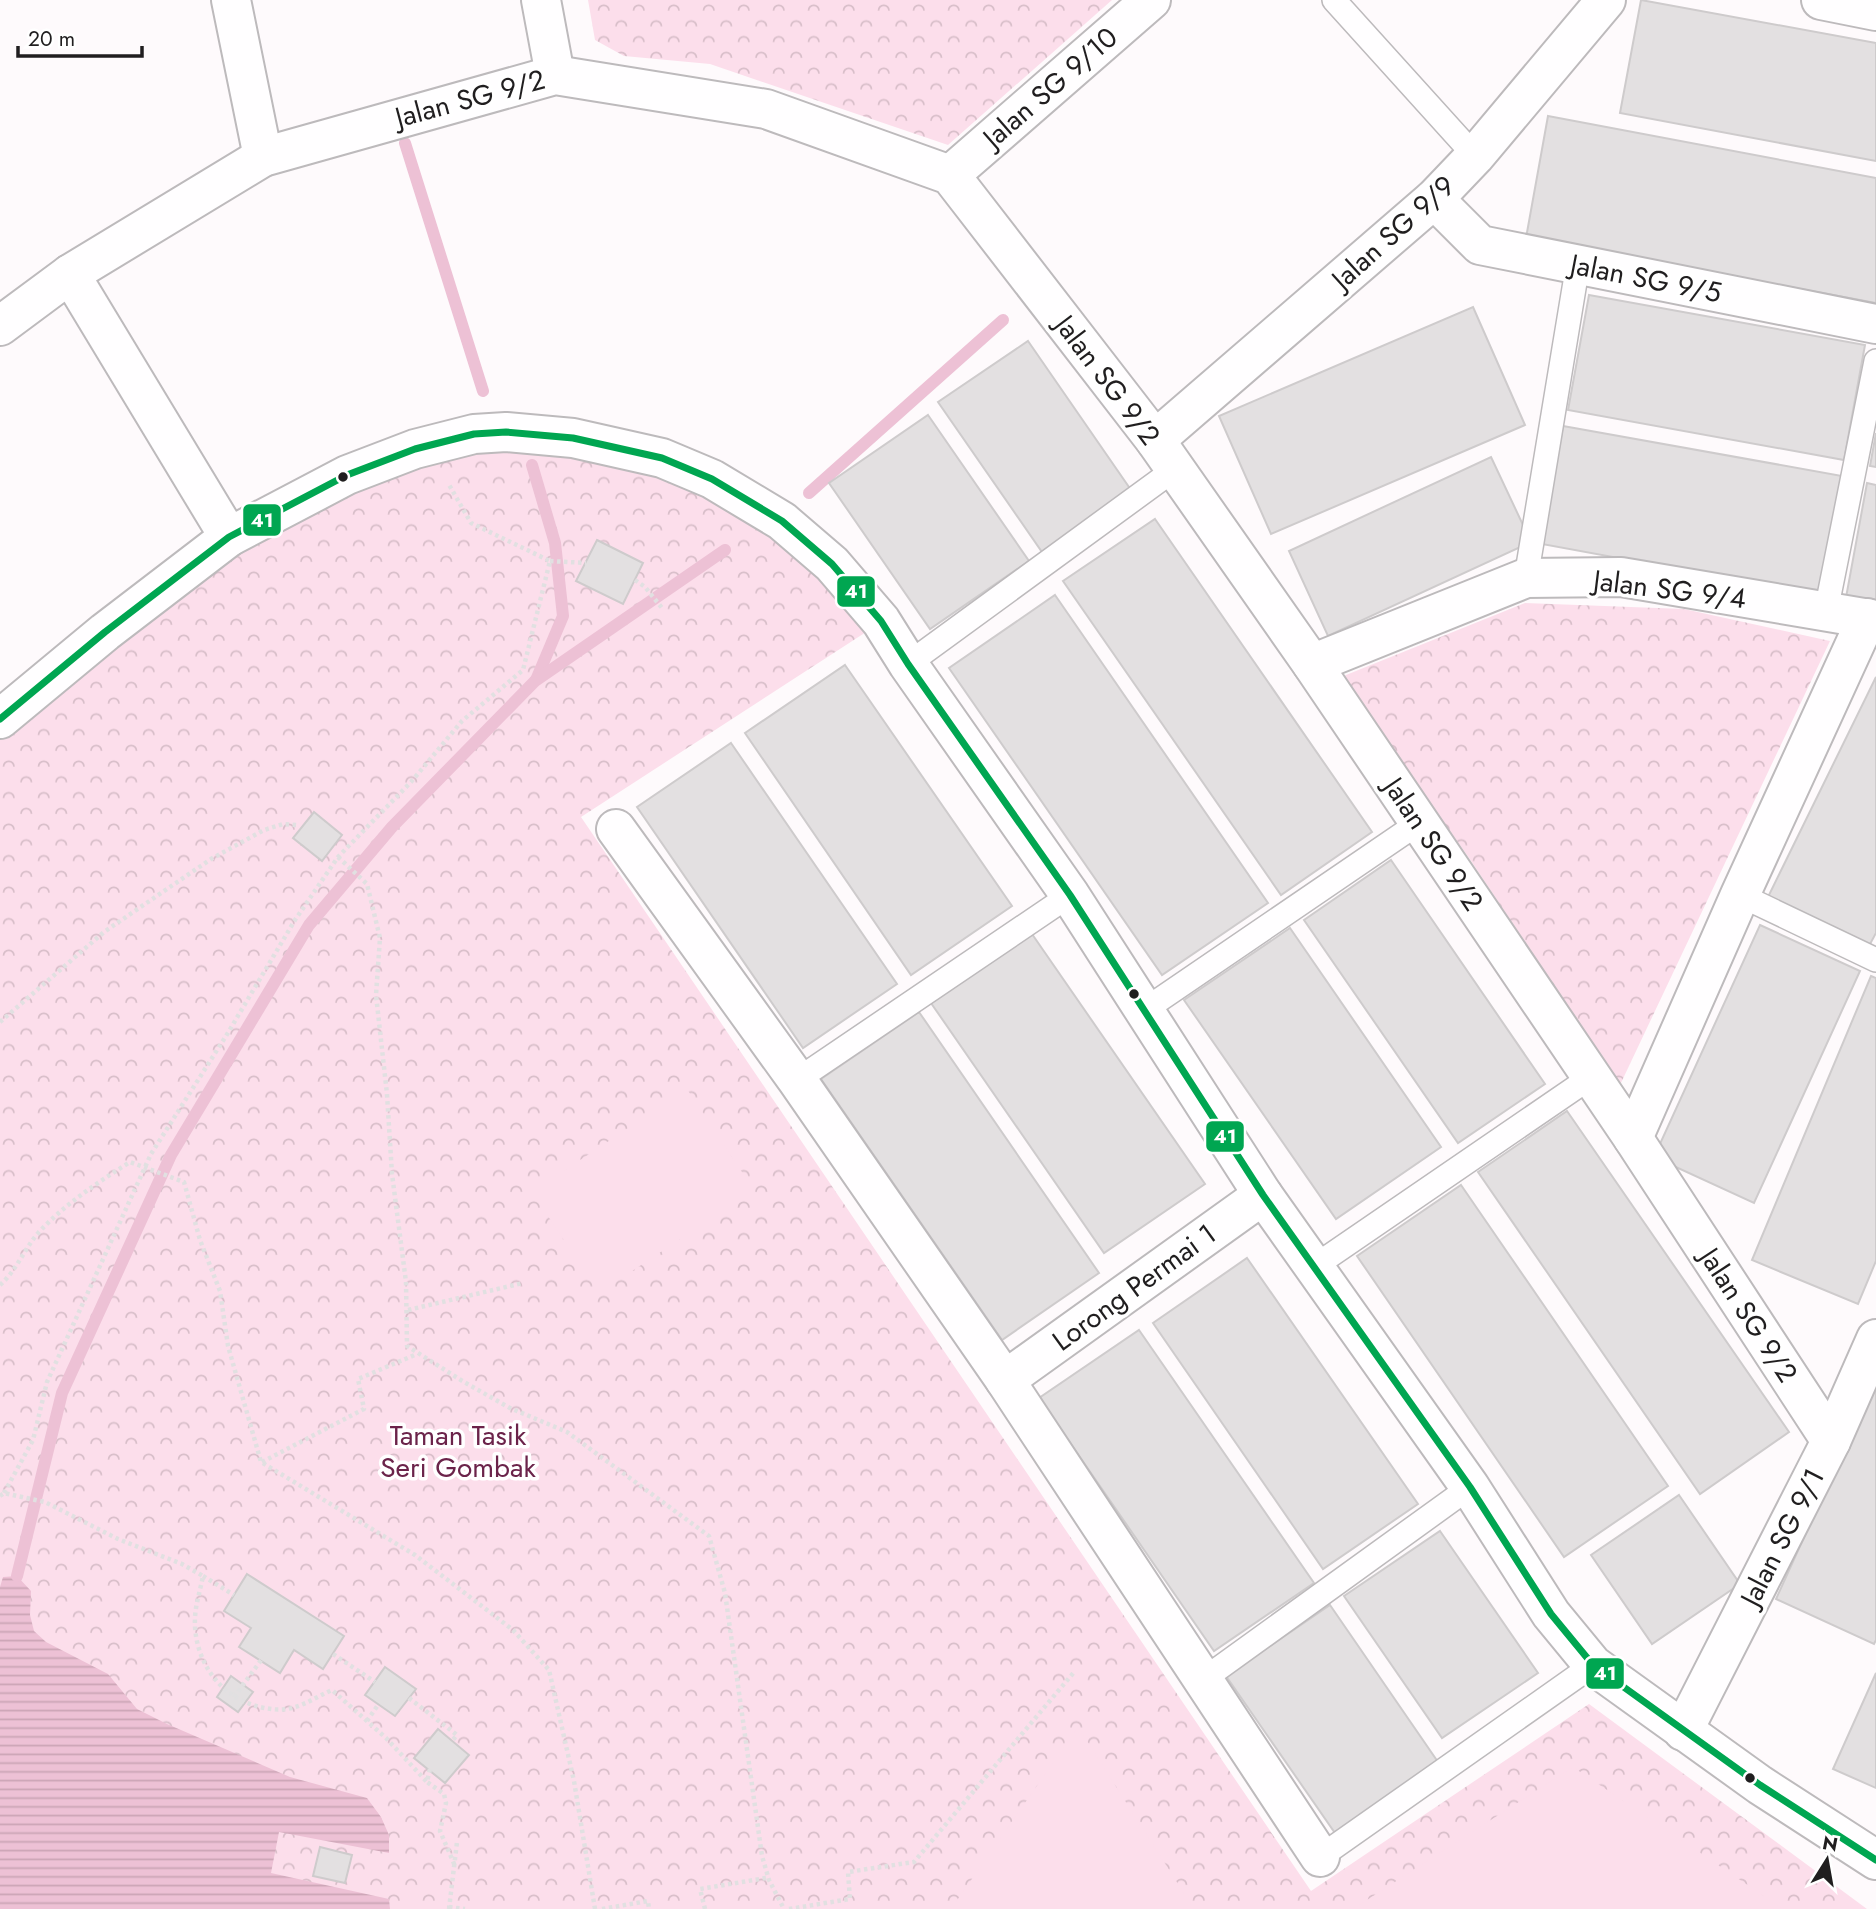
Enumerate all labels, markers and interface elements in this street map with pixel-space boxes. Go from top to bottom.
scale bar [18,14,142,58]
street label: Jalan SG 9/10 [971,17,1127,160]
text: 20 m [28,24,75,54]
street label: Jalan SG 9/2 [387,59,549,139]
street label: Jalan SG 9/9 [1320,166,1464,302]
street label: Jalan SG 9/5 [1563,243,1725,313]
street label: Jalan SG 9/2 [1043,304,1170,454]
unlabelled marker [336,470,350,484]
line badge: 41 [242,503,282,537]
text: 41 [251,507,273,534]
street label: Jalan SG 9/4 [1587,559,1749,619]
line badge: 41 [836,575,876,608]
text: 41 [845,578,867,605]
street label: Jalan SG 9/2 [1372,766,1493,919]
unlabelled marker [1127,987,1141,1001]
line badge: 41 [1205,1120,1245,1153]
text: 41 [1214,1123,1236,1150]
street label: Lorong Permai 1 [1044,1214,1225,1361]
street label: Jalan SG 9/2 [1687,1237,1807,1391]
park label: Taman Tasik Seri Gombak [380,1415,536,1488]
street label: Jalan SG 9/1 [1728,1461,1835,1617]
line badge: 41 [1585,1657,1625,1690]
text: 41 [1594,1660,1616,1687]
unlabelled marker [1743,1771,1757,1785]
north arrow [1792,1825,1862,1895]
text: N [1820,1829,1840,1858]

